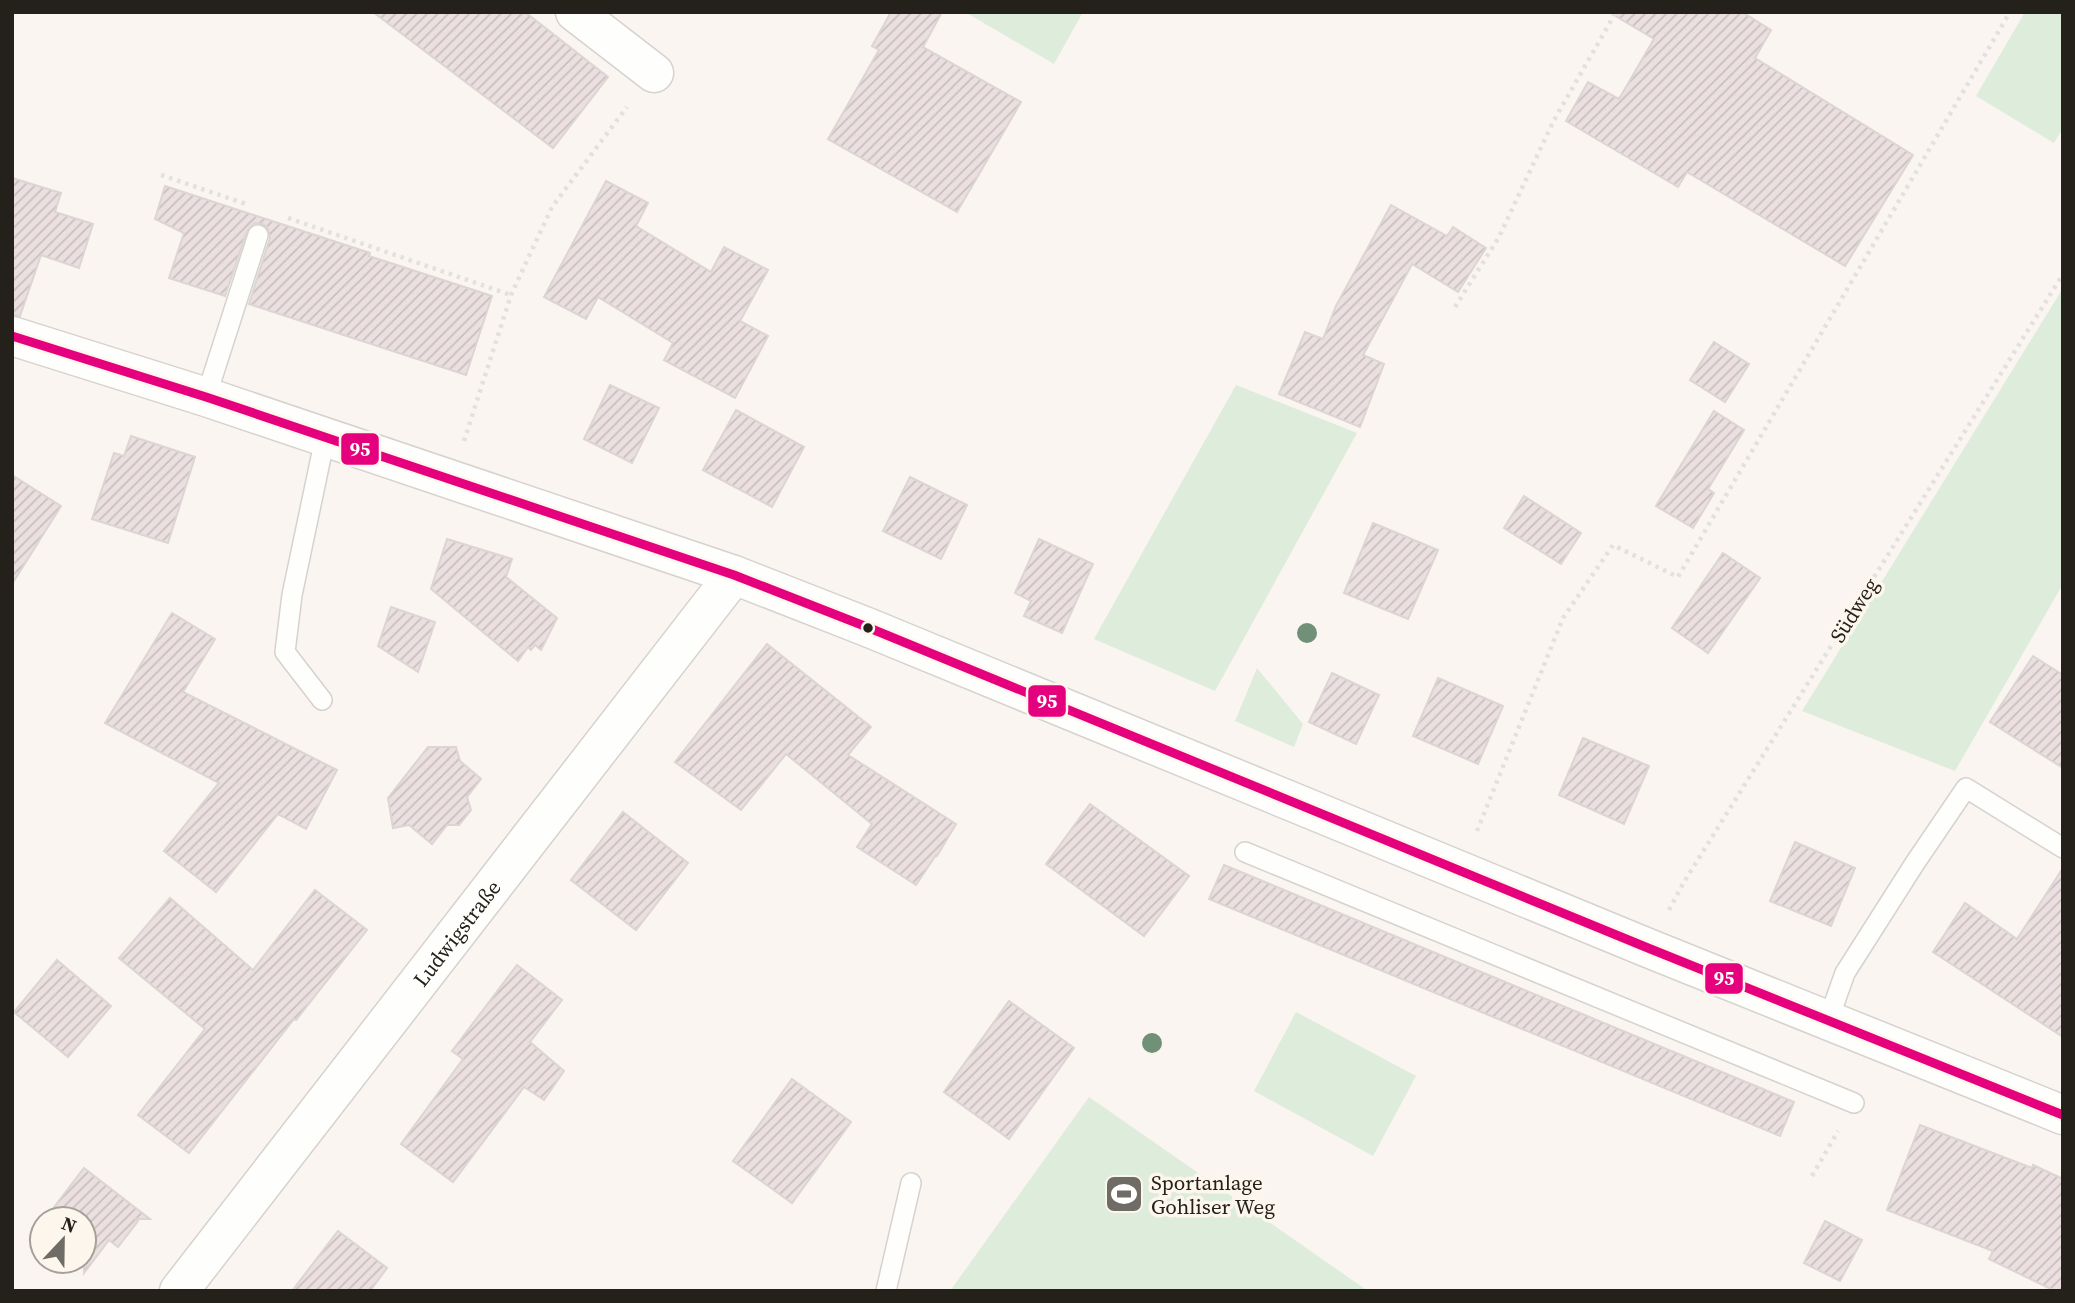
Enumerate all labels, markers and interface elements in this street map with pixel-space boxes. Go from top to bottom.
line badge: 95 [340,432,380,466]
text: 95 [350,436,370,462]
street label: Südweg [1823,572,1885,648]
unlabelled marker [861,621,875,635]
line badge: 95 [1027,684,1067,718]
text: 95 [1037,688,1057,714]
street label: Ludwigstraße [406,874,507,992]
line badge: 95 [1704,962,1744,995]
text: 95 [1714,965,1734,991]
place label: Sportanlage Gohliser Weg [1151,1168,1275,1221]
sports icon: Sportanlage Gohliser Weg [1103,1173,1145,1215]
north arrow [28,1205,98,1275]
text: N [58,1210,81,1239]

